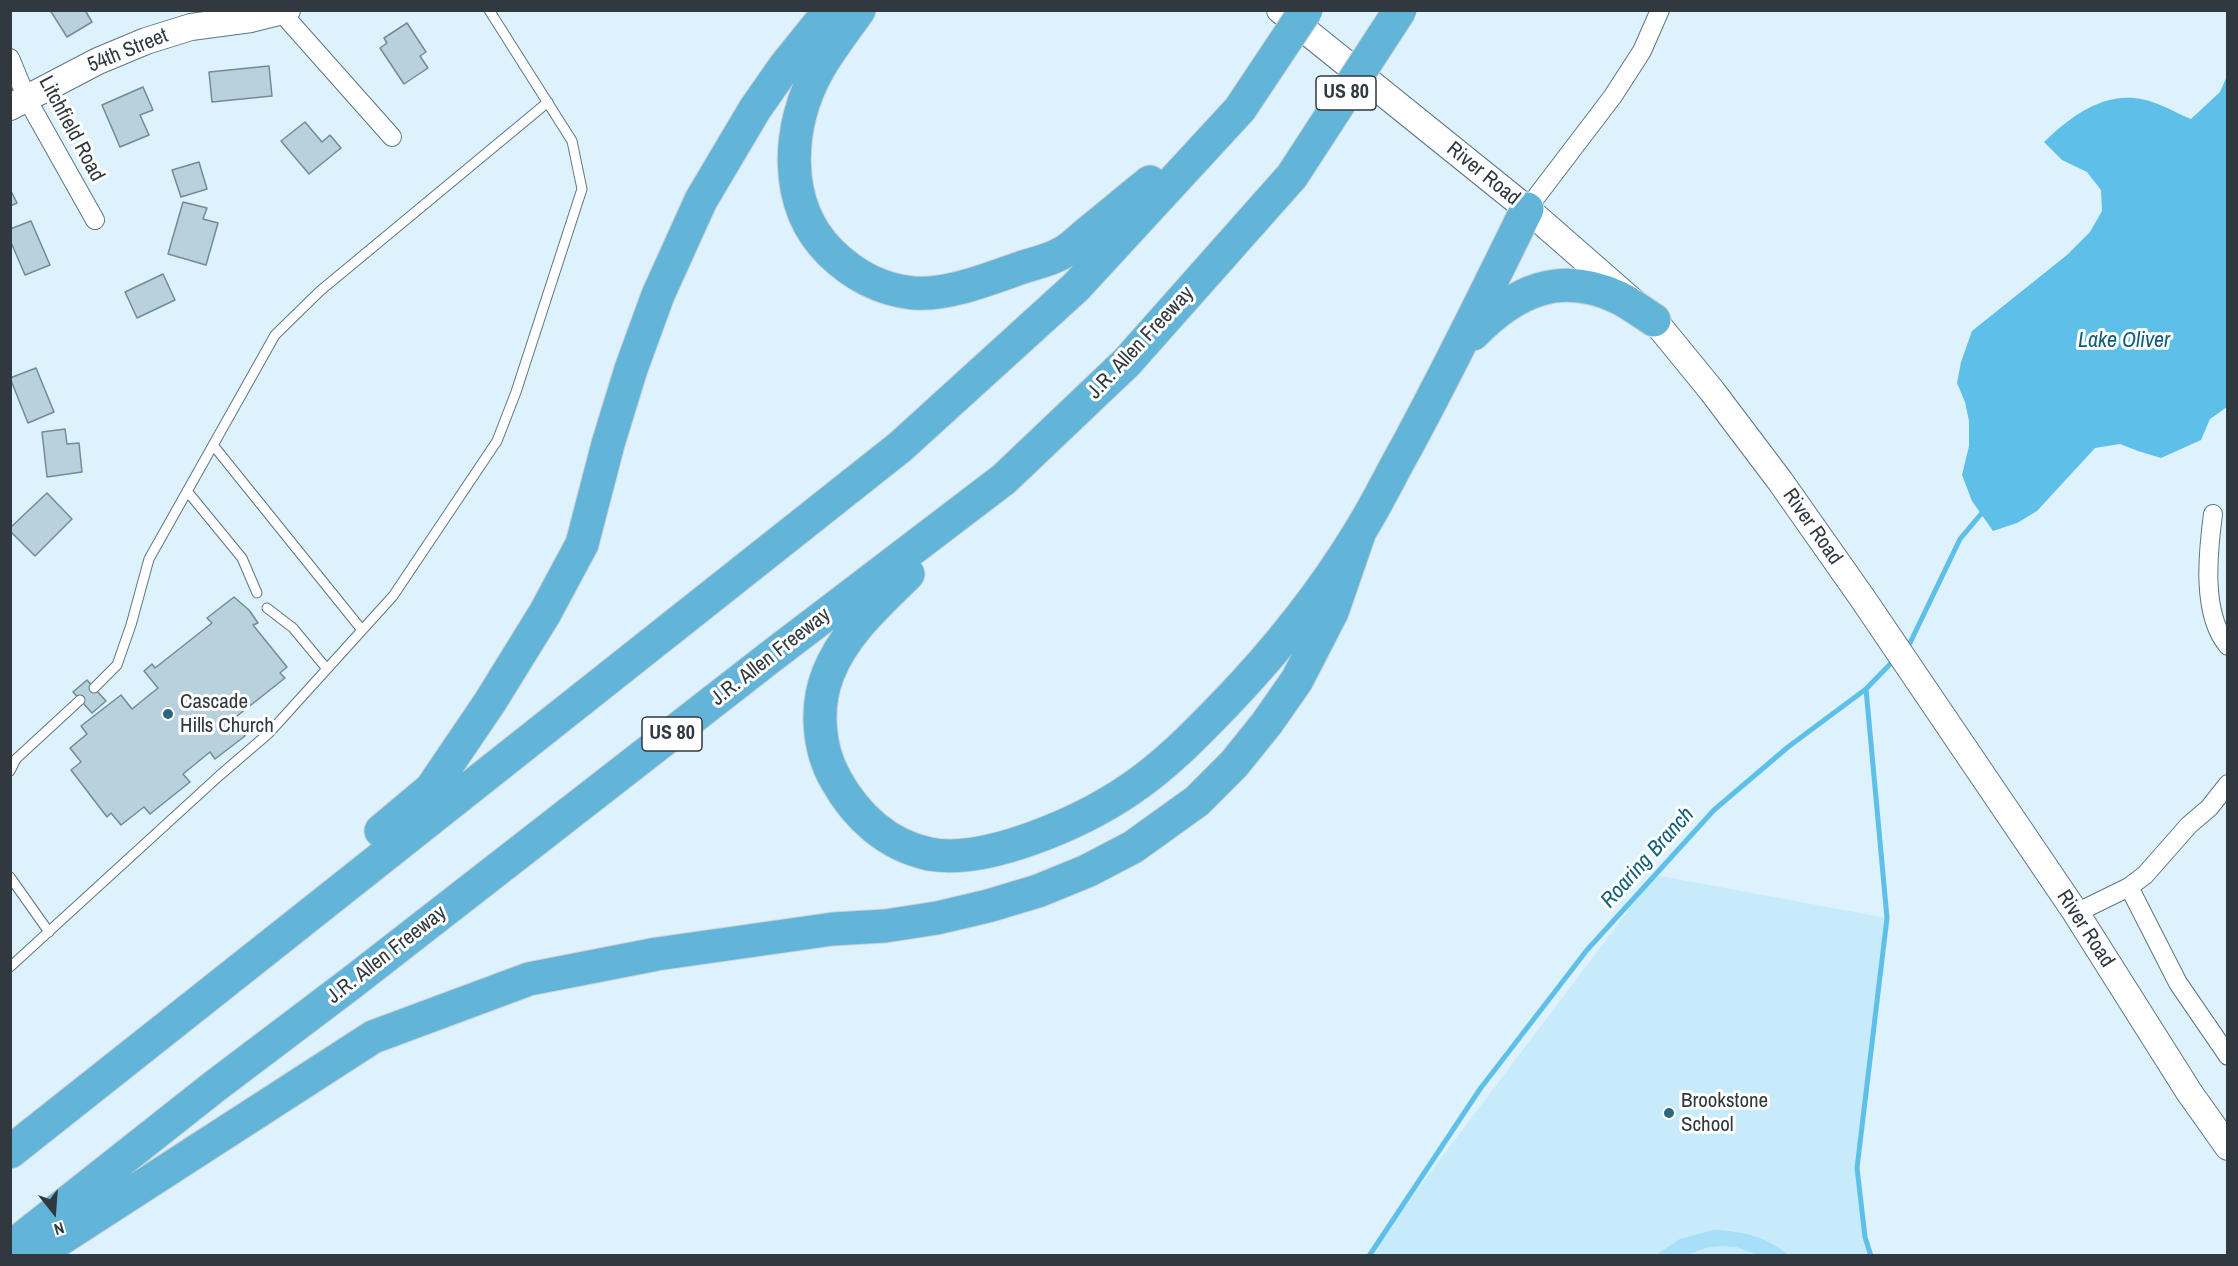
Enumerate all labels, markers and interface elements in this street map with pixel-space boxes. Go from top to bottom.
street label: 54th Street [84,24,172,78]
street label: Litchfield Road [33,72,109,186]
road number: US 80 [1316,76,1376,110]
street label: River Road [1441,137,1525,211]
street label: J.R. Allen Freeway [1083,282,1199,404]
water label: Lake Oliver [2078,328,2170,354]
street label: River Road [1777,484,1847,570]
street label: J.R. Allen Freeway [706,603,836,711]
place label: Cascade Hills Church [180,689,274,739]
marker: Cascade Hills Church [161,707,175,721]
road number: US 80 [642,717,702,751]
water label: Roaring Branch [1596,802,1700,914]
street label: River Road [2051,886,2119,972]
street label: J.R. Allen Freeway [322,901,452,1009]
place label: Brookstone School [1681,1088,1768,1138]
marker: Brookstone School [1662,1106,1676,1120]
north arrow [24,1182,84,1242]
text: N [52,1217,67,1241]

